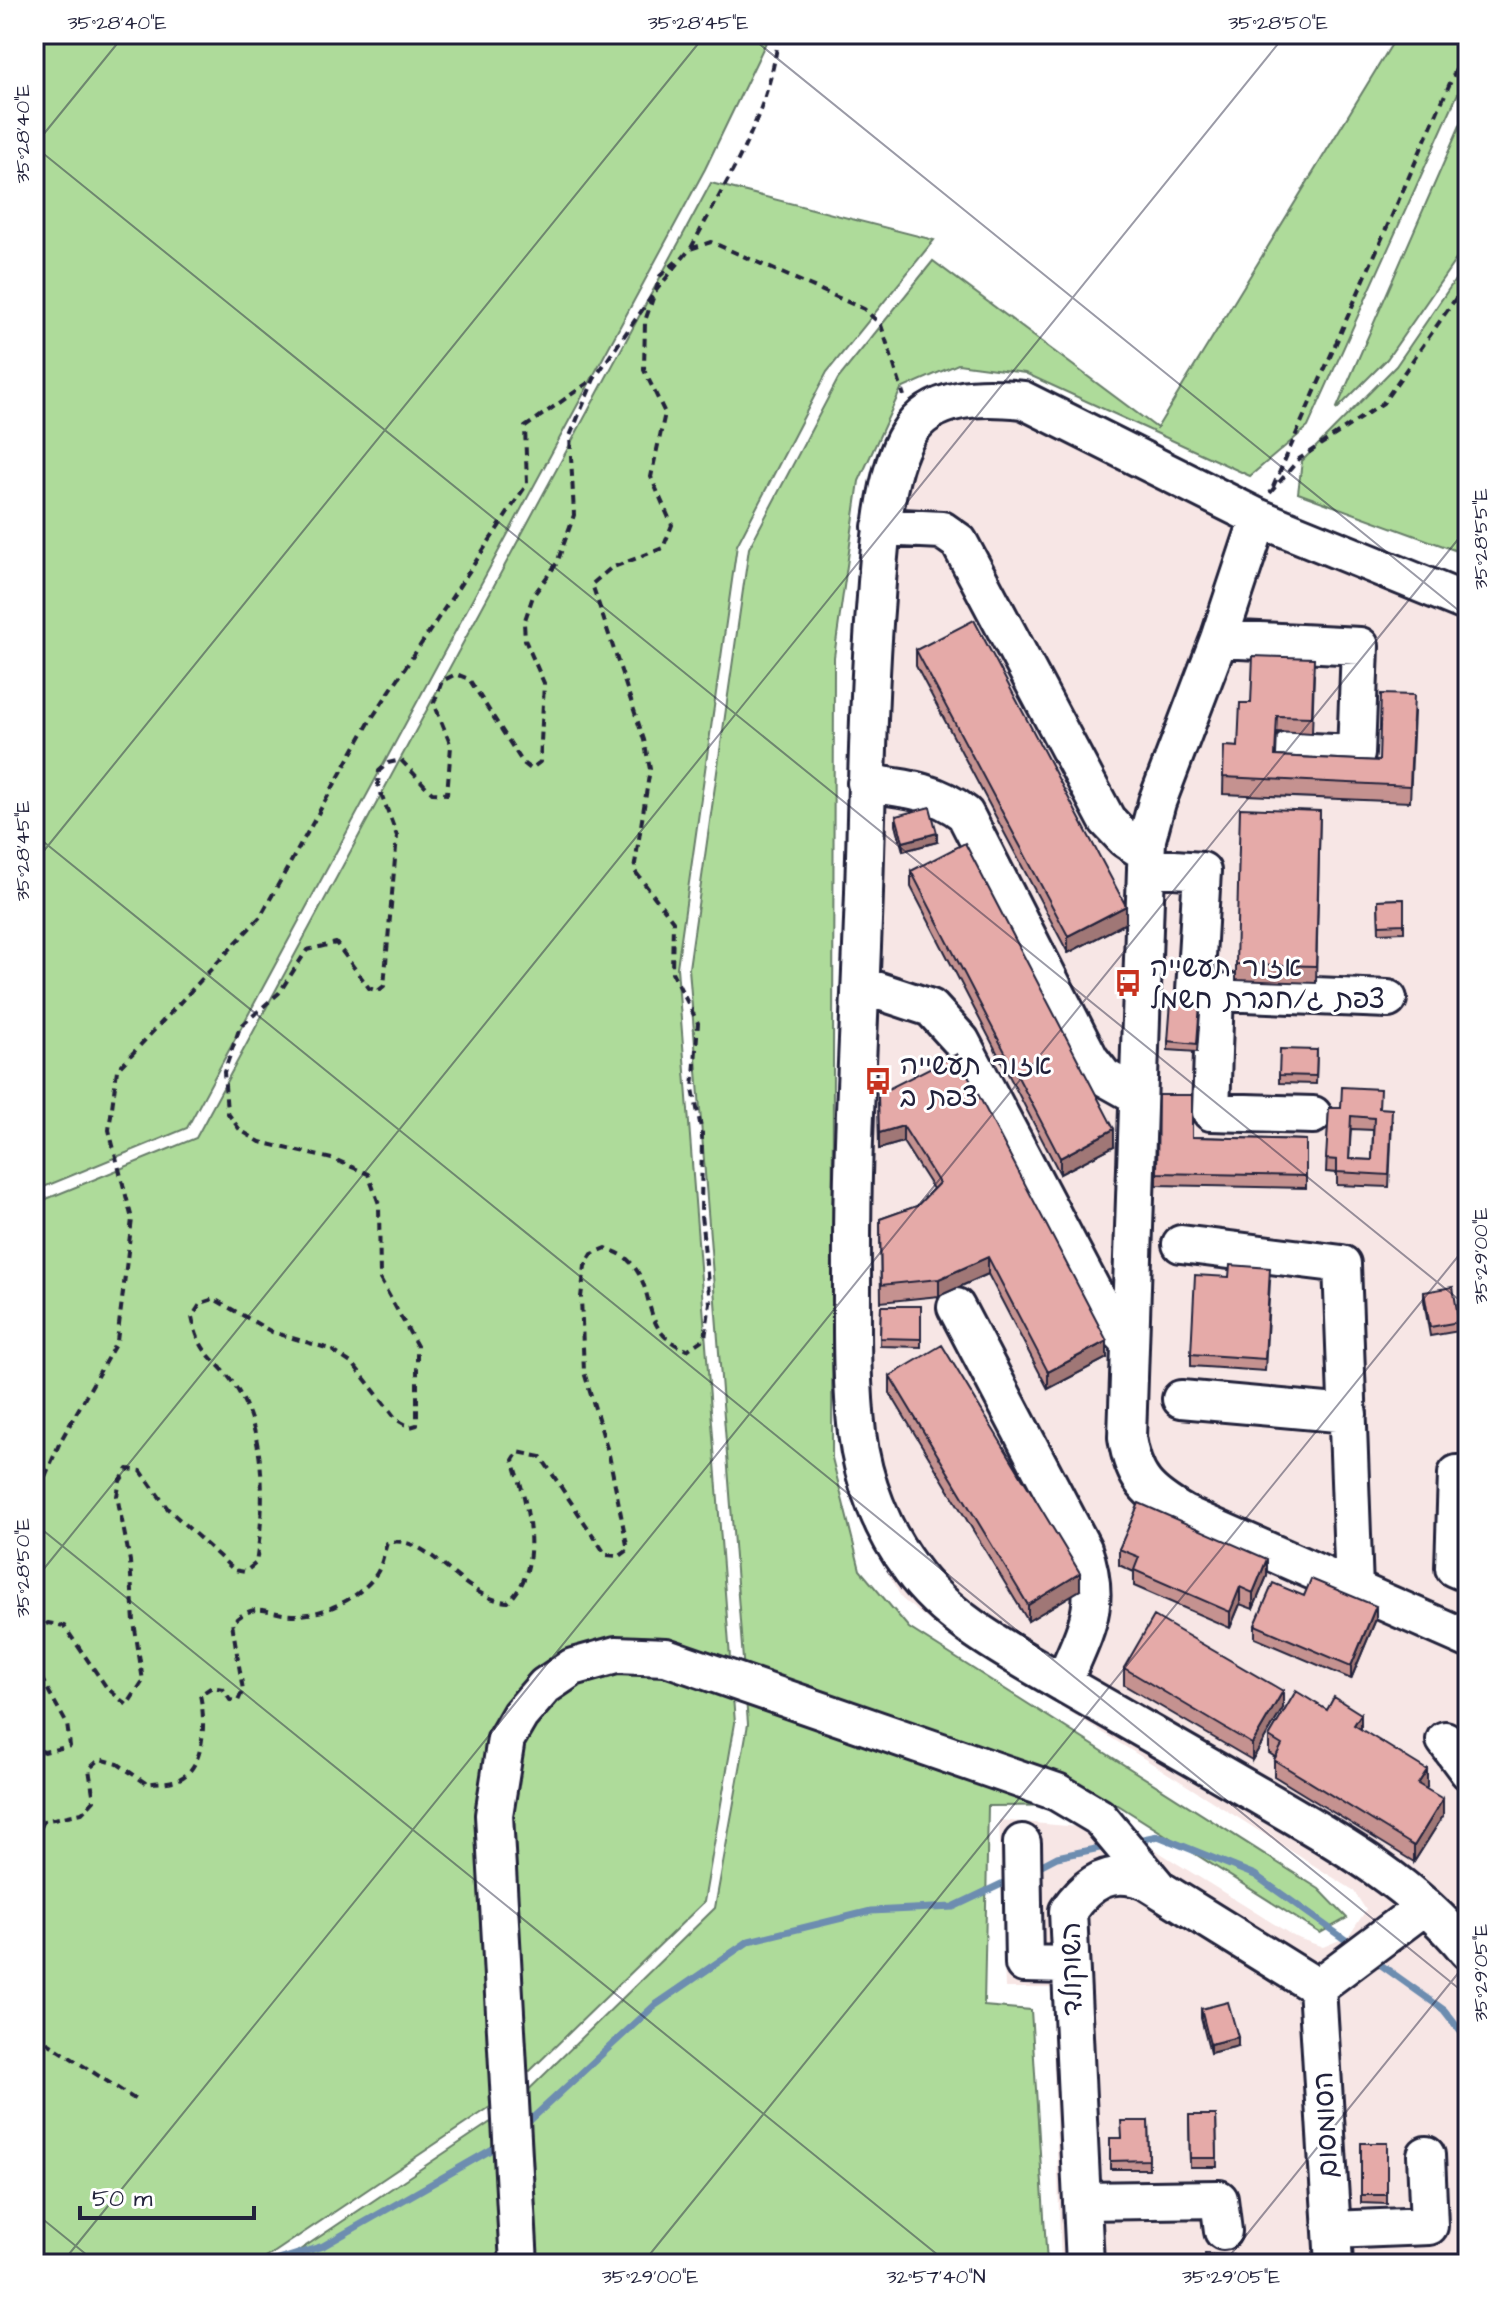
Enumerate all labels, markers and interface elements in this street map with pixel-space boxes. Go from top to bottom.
text: 35°28'40"E [67,9,167,37]
text: 35°28'45"E [648,9,749,37]
text: 35°28'50"E [1228,9,1328,37]
text: 35°28'40"E [9,84,37,184]
text: 35°28'55"E [1467,488,1495,590]
text: 35°28'45"E [9,800,37,901]
place label: אזור תעשייה צפת ג/חברת חשמל [1150,948,1385,1019]
bus stop icon: אזור תעשייה צפת ג/חברת חשמל [1113,968,1143,998]
place label: אזור תעשייה צפת ב [900,1046,1052,1117]
bus stop icon: אזור תעשייה צפת ב [863,1066,893,1096]
text: 35°29'00"E [1467,1208,1495,1304]
text: 35°28'50"E [9,1518,37,1618]
street label: השוקולד [1052,1921,1092,2017]
text: 35°29'05"E [1467,1924,1495,2022]
street label: הסומסום [1304,2071,1348,2179]
scale bar [80,2170,254,2220]
text: 50 m [92,2182,153,2216]
text: 35°29'00"E [602,2263,698,2291]
text: 32°57'40"N [886,2263,986,2291]
text: 35°29'05"E [1182,2263,1280,2291]

